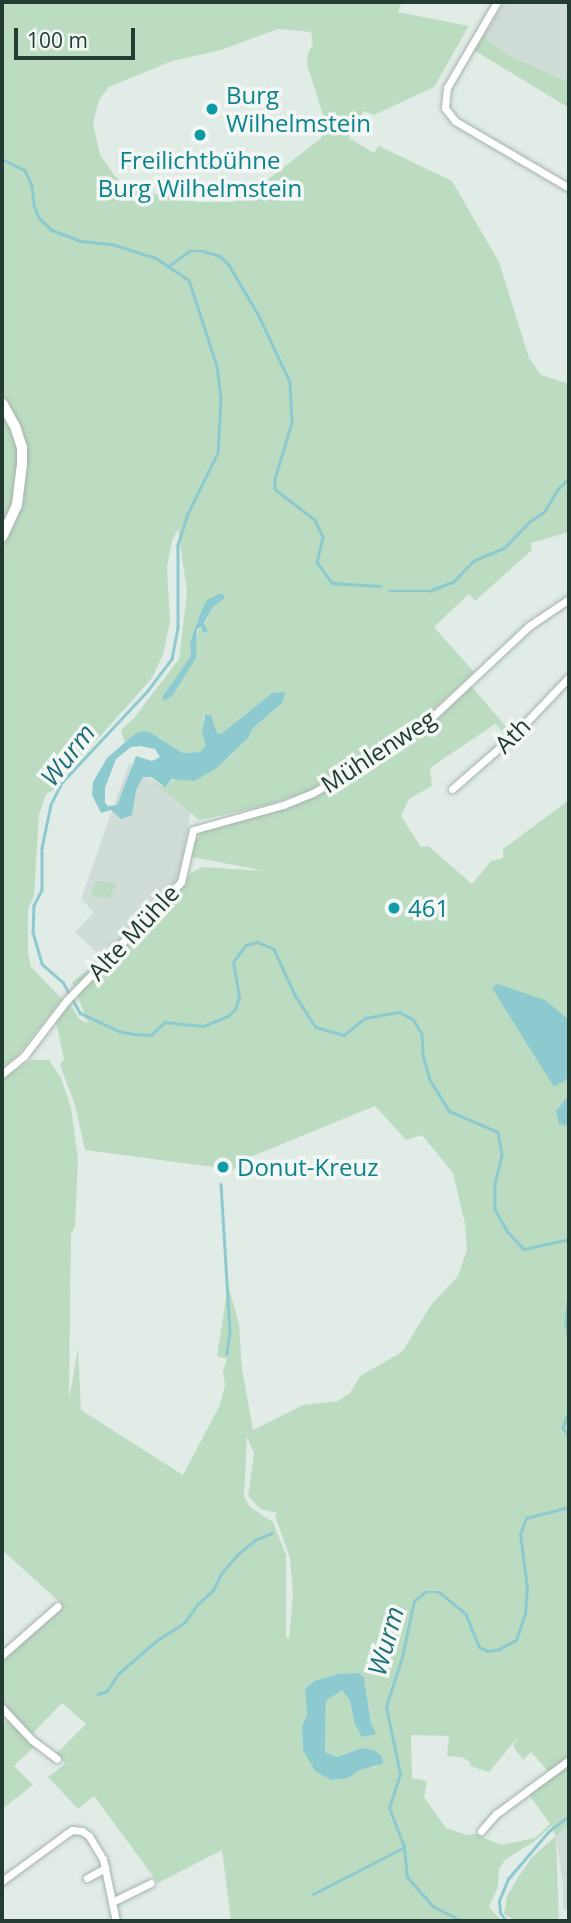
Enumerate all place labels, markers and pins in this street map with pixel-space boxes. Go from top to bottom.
place label: Burg Wilhelmstein [226,81,371,137]
marker: Burg Wilhelmstein [204,101,220,117]
marker: Freilichtbühne Burg Wilhelmstein [192,127,208,143]
place label: Freilichtbühne Burg Wilhelmstein [98,146,302,202]
place label: 461 [408,894,449,922]
marker: 461 [386,900,402,916]
place label: Donut-Kreuz [237,1153,379,1181]
marker: Donut-Kreuz [215,1159,231,1175]

